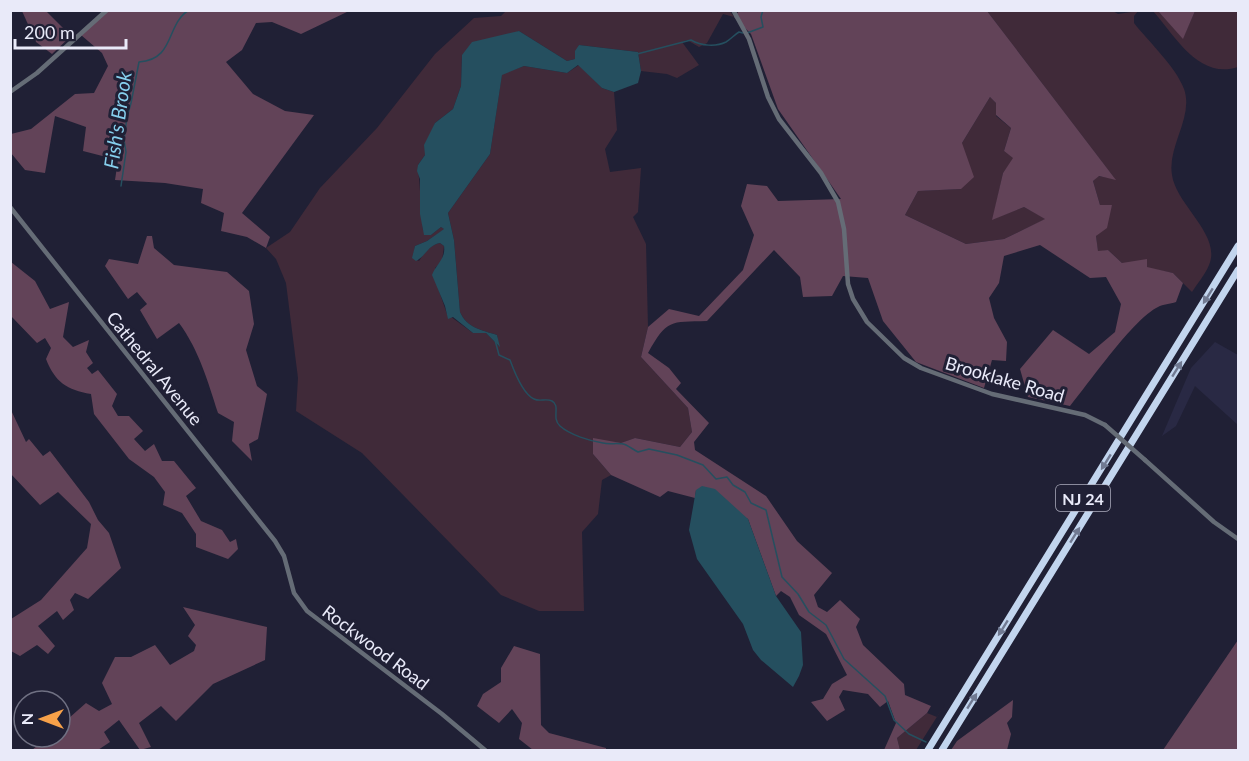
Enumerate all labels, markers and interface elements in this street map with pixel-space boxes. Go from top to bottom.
scale bar [15,12,126,50]
text: 200 m [24,21,75,43]
water label: Fish's Brook [98,69,136,170]
one-way arrow [1202,287,1213,304]
street label: Cathedral Avenue [102,307,208,429]
street label: Brooklake Road [943,351,1067,407]
one-way arrow [1172,361,1183,377]
one-way arrow [1100,453,1111,470]
road number: NJ 24 [1056,485,1110,511]
one-way arrow [1069,527,1080,543]
street label: Rockwood Road [318,600,434,694]
one-way arrow [998,620,1009,636]
north arrow [12,689,72,749]
one-way arrow [967,693,978,709]
text: N [17,713,36,725]

